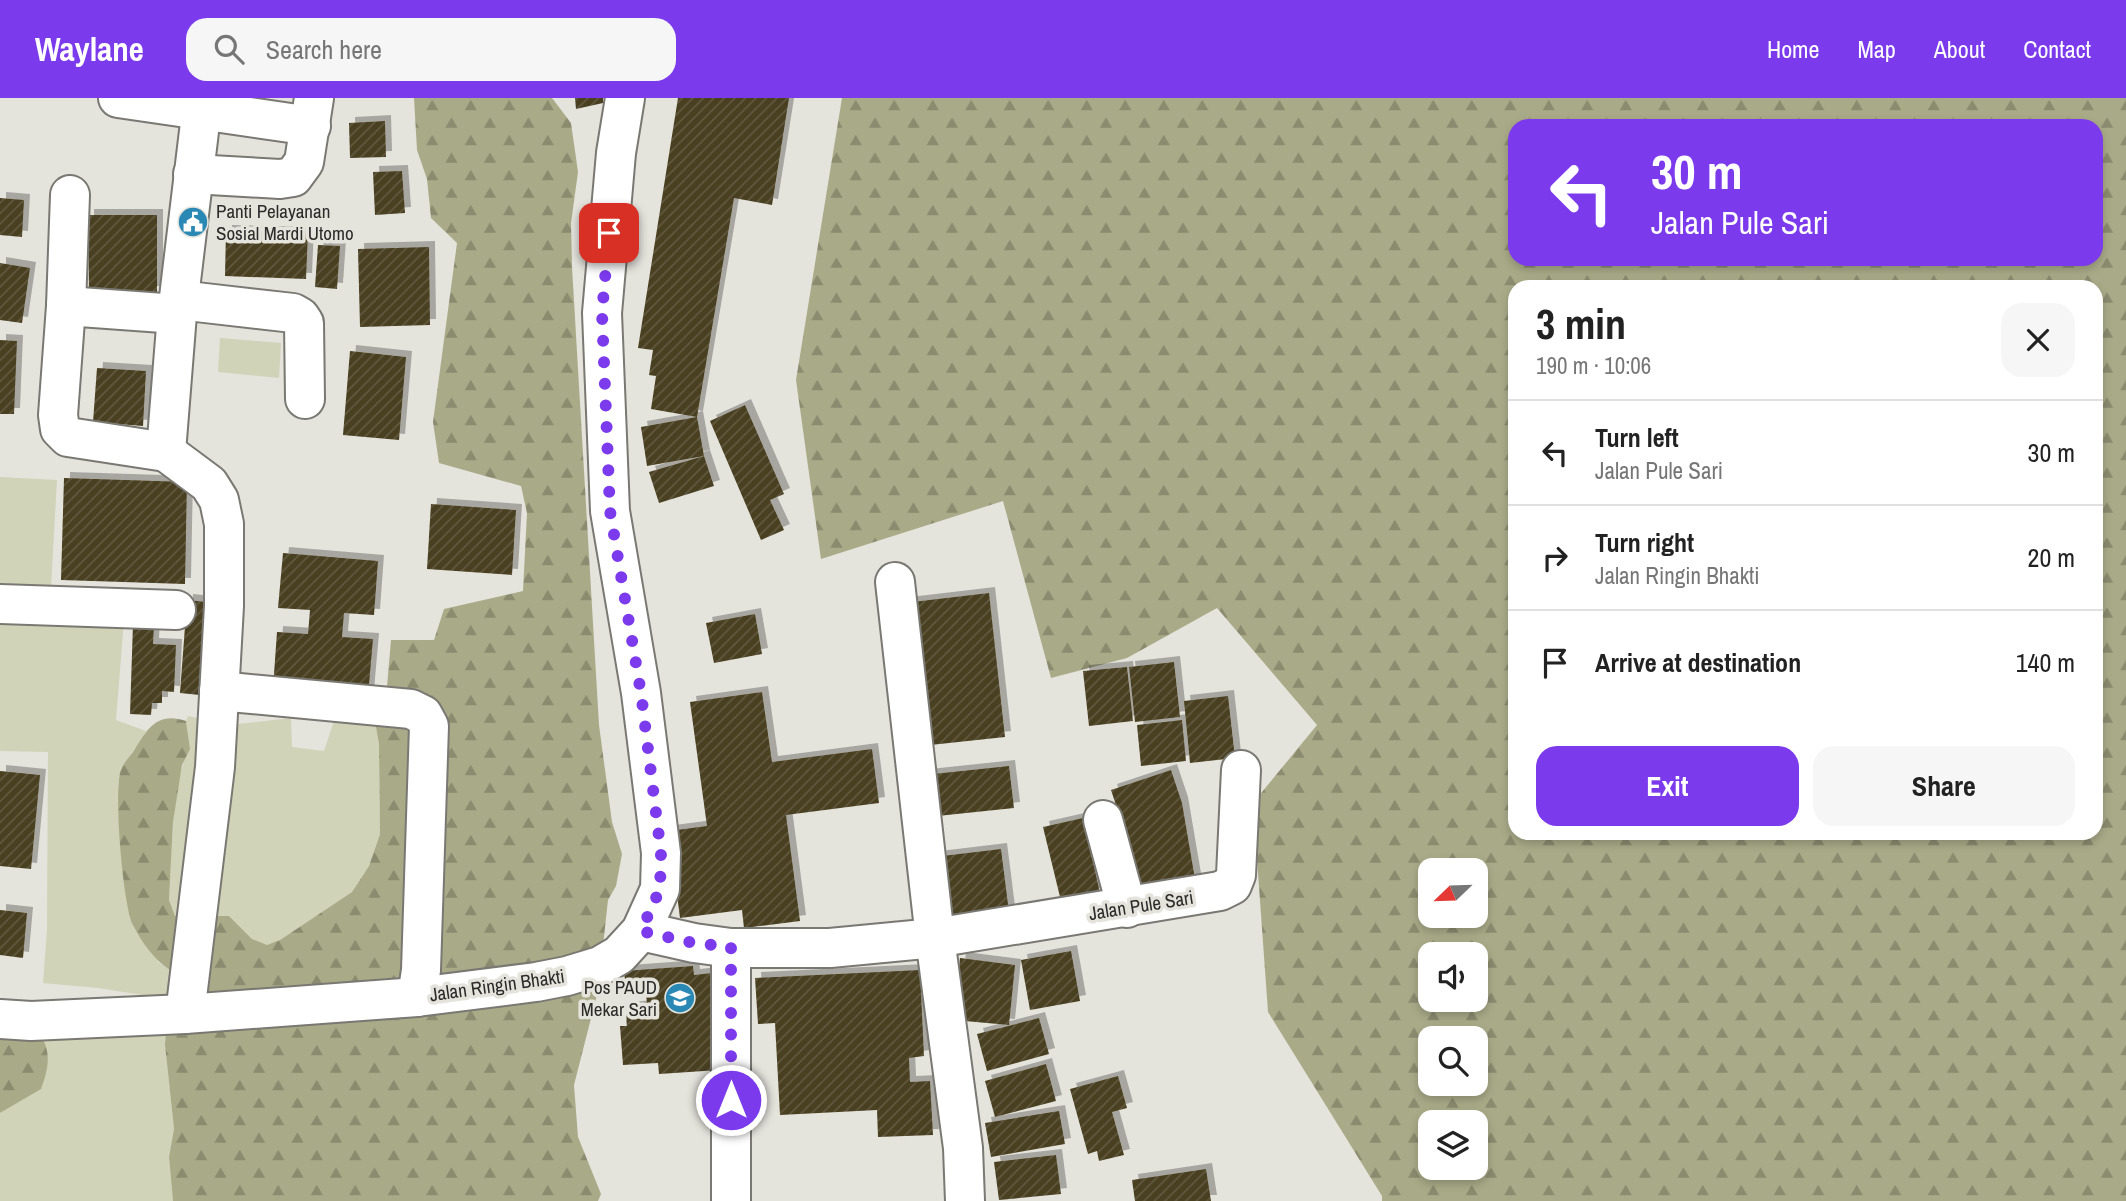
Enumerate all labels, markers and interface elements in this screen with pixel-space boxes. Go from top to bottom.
search box [186,18,676,81]
text: Waylane [35,27,144,71]
icon: search [210,30,248,68]
text: Search here [266,32,382,67]
text: Home [1767,33,1819,65]
text: Map [1857,33,1896,65]
text: About [1934,33,1985,65]
text: Contact [2023,33,2091,65]
text: 30 m [1651,138,1743,204]
icon: left [1536,147,1627,238]
place label: Panti Pelayanan Sosial Mardi Utomo [216,198,354,246]
text: Jalan Pule Sari [1651,201,1829,244]
pin [579,203,639,263]
public building icon: Panti Pelayanan Sosial Mardi Utomo [176,205,210,239]
icon: arrive [590,214,628,252]
text: 3 min [1536,296,1626,352]
button: close [2001,303,2075,377]
text: 190 m · 10:06 [1536,350,1651,381]
text: Turn left [1595,420,1679,455]
icon: left [1536,434,1574,472]
text: 30 m [2028,435,2075,470]
text: Jalan Pule Sari [1595,455,1723,486]
text: Turn right [1595,525,1694,560]
icon: right [1536,539,1574,577]
text: 20 m [2028,540,2075,575]
text: Jalan Ringin Bhakti [1595,560,1760,591]
icon: arrive [1536,644,1574,682]
text: Arrive at destination [1595,645,1801,680]
text: 140 m [2016,645,2075,680]
button: Exit [1536,746,1799,826]
button: Share [1813,746,2075,826]
north arrow [1418,858,1488,928]
map controls [1418,858,1488,1180]
street label: Jalan Pule Sari [1087,884,1195,926]
button: sound [1418,942,1488,1012]
street label: Jalan Ringin Bhakti [428,963,566,1007]
place label: Pos PAUD Mekar Sari [581,974,657,1022]
school or university icon: Pos PAUD Mekar Sari [663,981,697,1015]
button: search [1418,1026,1488,1096]
position arrow [694,1063,768,1137]
button: layers [1418,1110,1488,1180]

